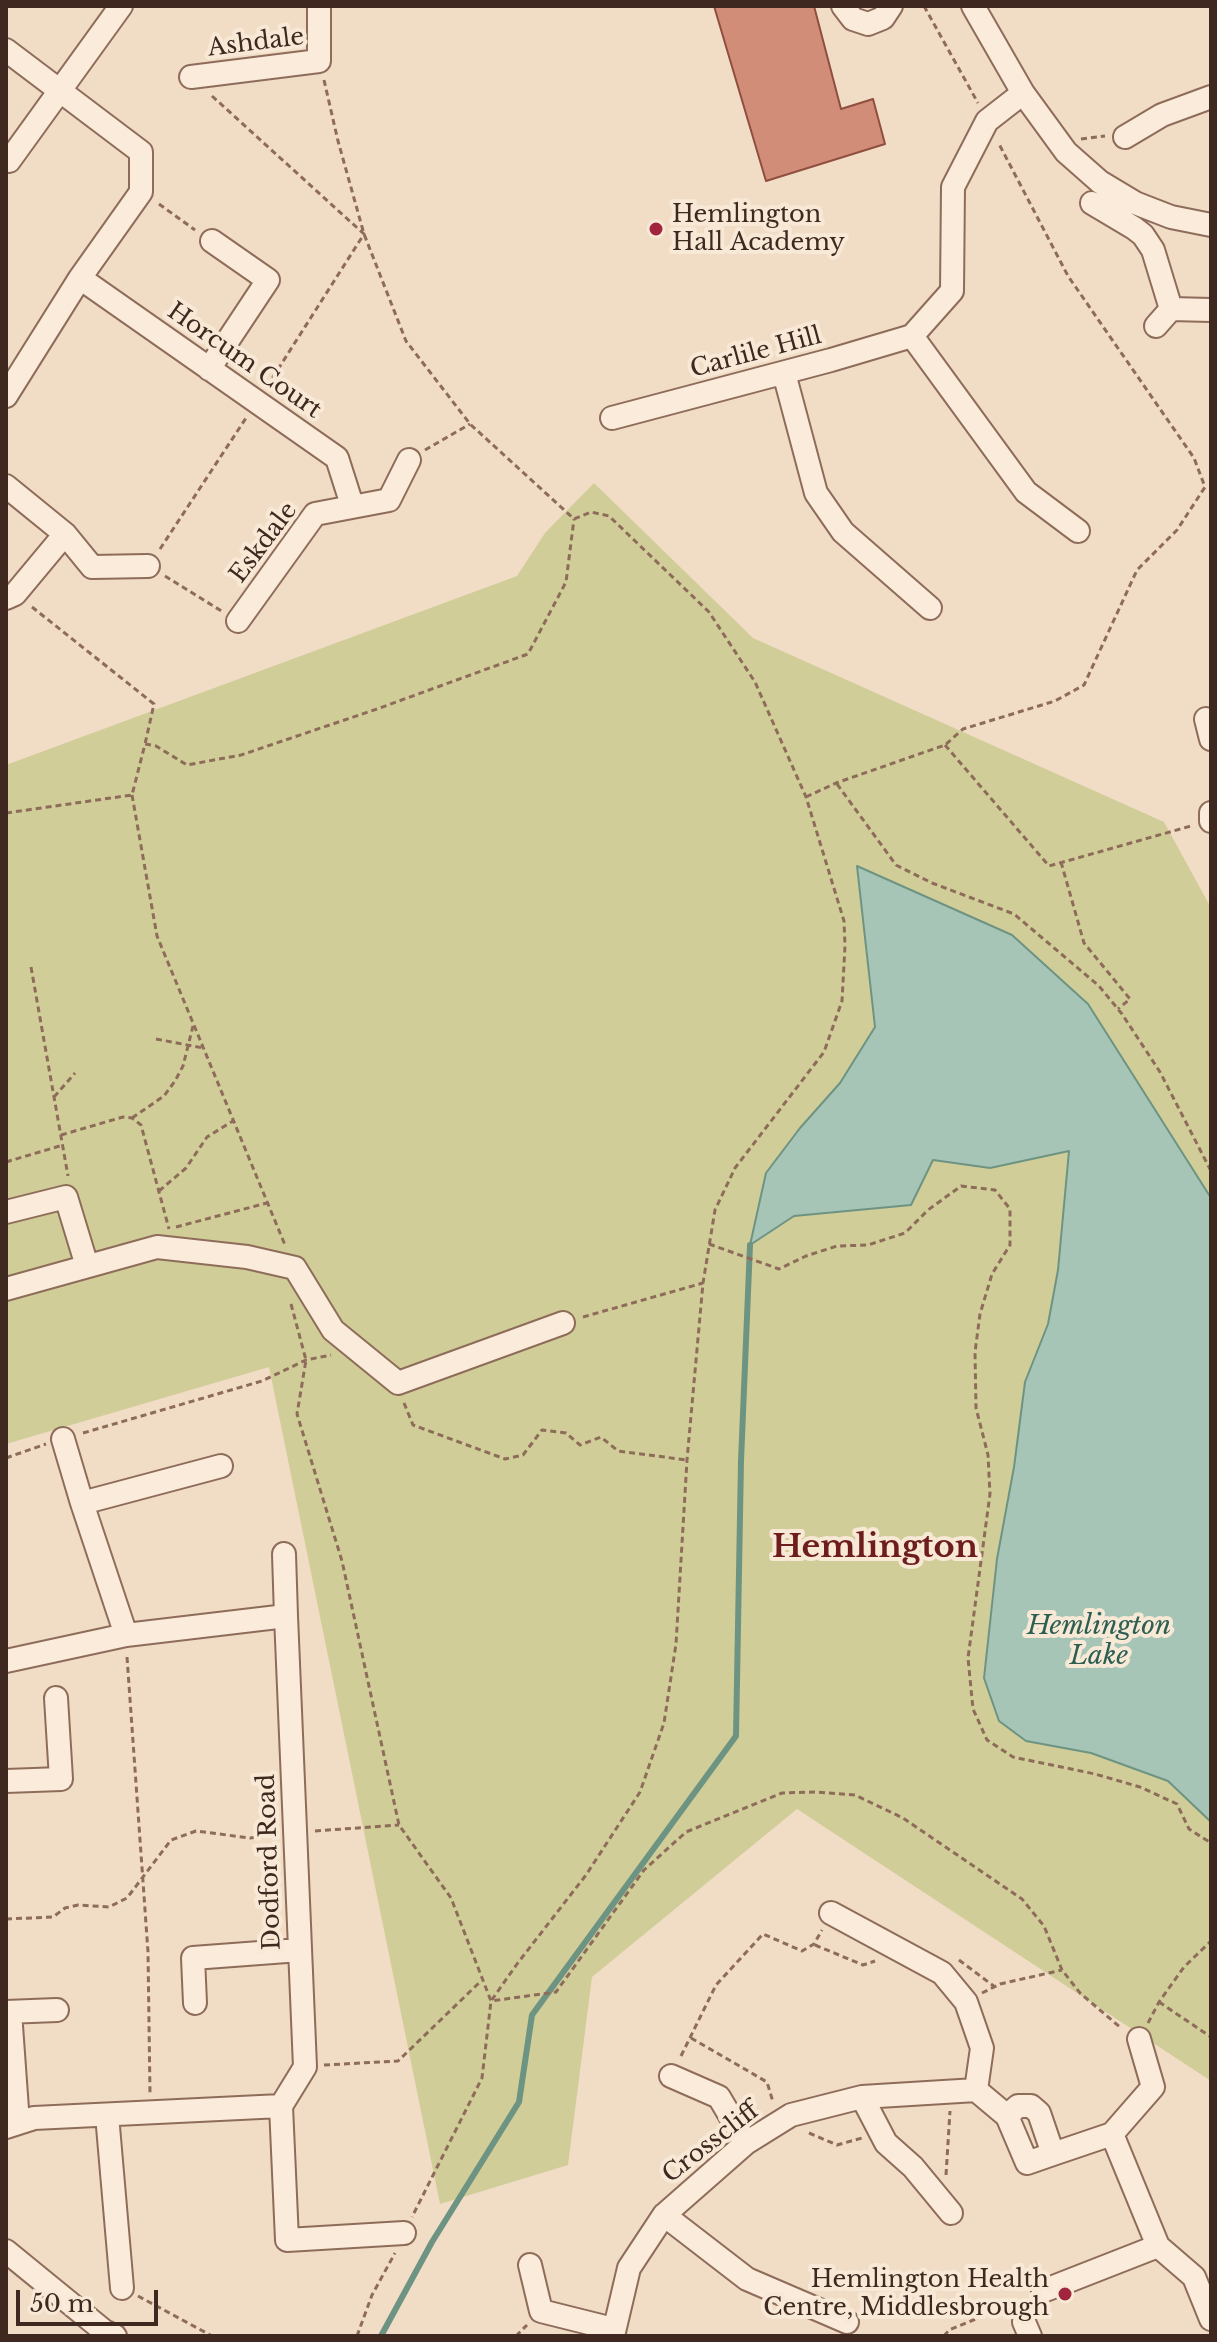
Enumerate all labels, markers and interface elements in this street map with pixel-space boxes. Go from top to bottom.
street label: Ashdale [206,23,306,63]
place label: Hemlington Hall Academy [672,201,845,257]
marker: Hemlington Hall Academy [647,220,665,238]
street label: Horcum Court [161,297,327,425]
street label: Carlile Hill [687,322,825,384]
street label: Eskdale [224,497,304,589]
district label: Hemlington [772,1529,978,1567]
water label: Hemlington Lake [1027,1611,1171,1672]
street label: Dodford Road [253,1773,287,1951]
street label: Crosscliff [657,2096,765,2190]
place label: Hemlington Health Centre, Middlesbrough [763,2266,1049,2322]
scale bar [20,2274,162,2324]
marker: Hemlington Health Centre, Middlesbrough [1056,2285,1074,2303]
text: 50 m [30,2289,93,2318]

